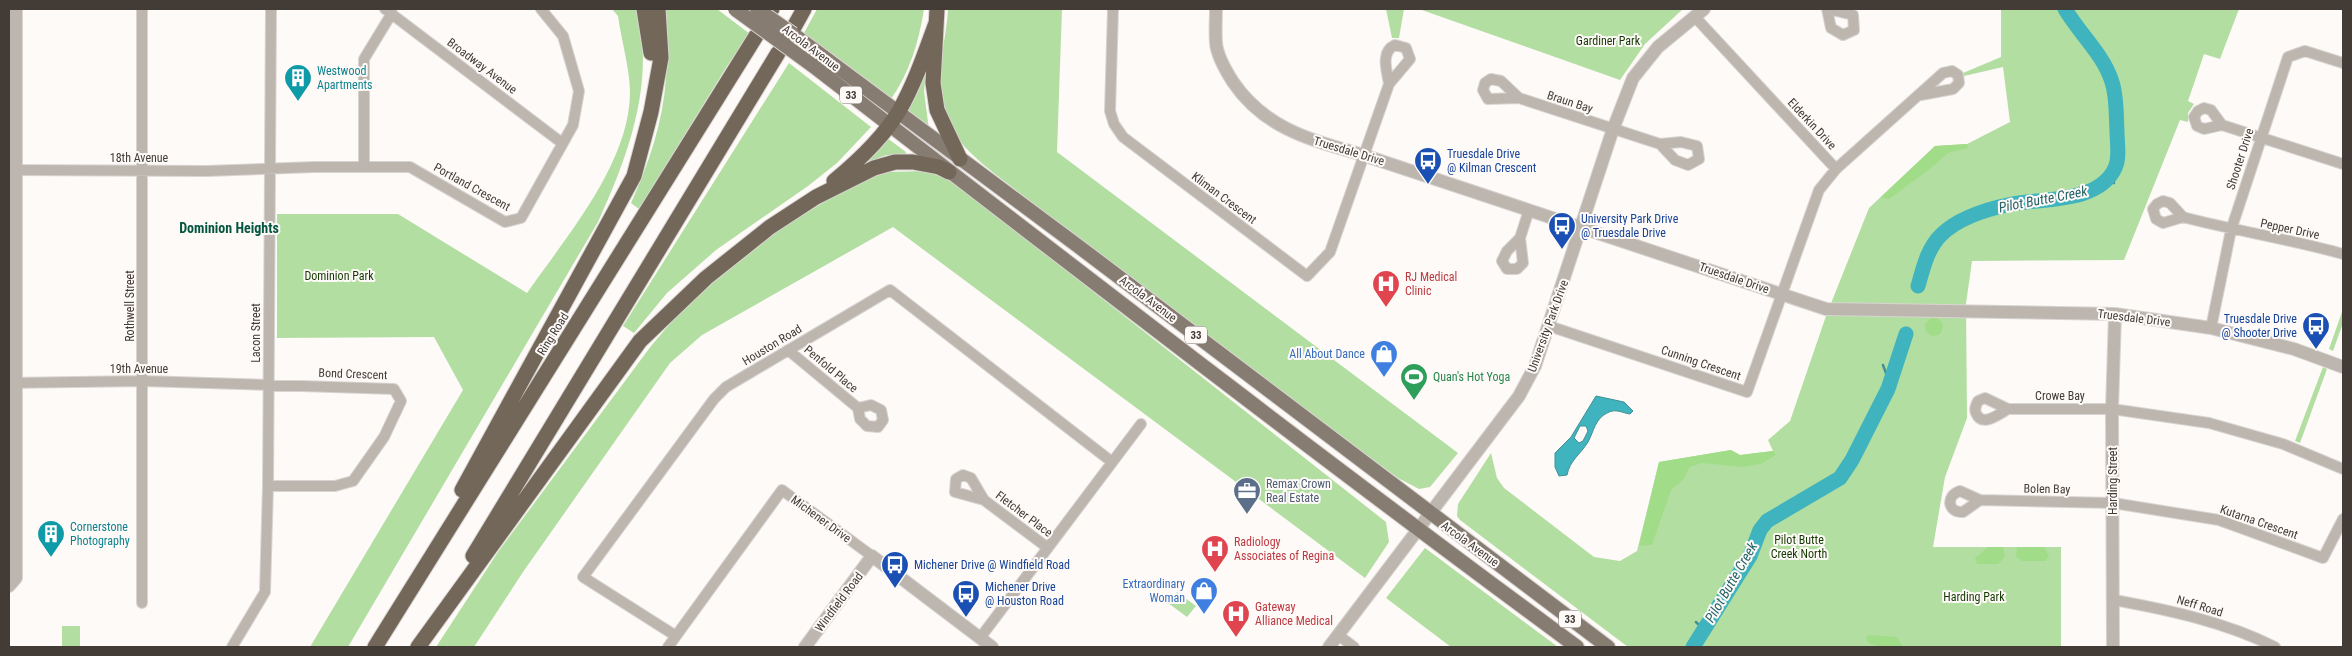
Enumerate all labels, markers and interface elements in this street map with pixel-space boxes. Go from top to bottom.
street label: Arcola Avenue [780,22,843,74]
park label: Gardiner Park [1576,34,1641,48]
street label: Broadway Avenue [444,35,520,97]
building icon: Westwood Apartments [283,63,313,102]
place label: Westwood Apartments [317,64,373,92]
road number: 33 [840,86,862,104]
street label: Braun Bay [1545,88,1595,116]
street label: Elderkin Drive [1785,96,1839,153]
street label: Shooter Drive [2224,126,2257,191]
street label: Truesdale Drive [1312,134,1386,168]
bus stop icon: Truesdale Drive @ Kilman Crescent [1413,146,1443,185]
place label: Truesdale Drive @ Kilman Crescent [1447,147,1537,175]
street label: 18th Avenue [110,151,169,165]
street label: Portland Crescent [431,160,513,214]
street label: Kliman Crescent [1189,169,1259,227]
water label: Pilot Butte Creek [1997,182,2090,215]
bus stop icon: University Park Drive @ Truesdale Drive [1547,211,1577,250]
place label: University Park Drive @ Truesdale Drive [1581,212,1679,240]
street label: Pepper Drive [2259,216,2321,242]
district label: Dominion Heights [179,220,279,236]
street label: Truesdale Drive [1697,259,1771,297]
park label: Dominion Park [304,269,374,283]
hospital icon: RJ Medical Clinic [1371,269,1401,308]
street label: Rothwell Street [123,270,137,342]
place label: RJ Medical Clinic [1405,270,1457,298]
street label: Arcola Avenue [1117,273,1180,325]
street label: University Park Drive [1525,278,1571,374]
street label: Lacon Street [249,303,263,363]
street label: Truesdale Drive [2097,307,2172,329]
street label: Ring Road [534,310,572,358]
bus stop icon: Truesdale Drive @ Shooter Drive [2301,311,2331,350]
place label: Truesdale Drive @ Shooter Drive [2221,312,2297,340]
street label: Houston Road [740,322,804,368]
road number: 33 [1185,326,1207,344]
shop icon: All About Dance [1369,339,1399,378]
street label: Penfold Place [801,343,861,396]
street label: Cunning Crescent [1659,343,1743,383]
place label: All About Dance [1289,347,1365,361]
street label: 19th Avenue [110,362,169,376]
sports icon: Quan's Hot Yoga [1399,362,1429,401]
street label: Bond Crescent [318,366,388,382]
place label: Quan's Hot Yoga [1433,370,1510,384]
street label: Crowe Bay [2035,389,2085,403]
street label: Harding Street [2106,447,2120,515]
office icon: Remax Crown Real Estate [1232,476,1262,515]
place label: Remax Crown Real Estate [1266,477,1331,505]
street label: Bolen Bay [2024,482,2070,496]
street label: Fletcher Place [993,488,1055,540]
street label: Michener Drive [788,493,854,546]
street label: Kutarna Crescent [2218,502,2300,542]
street label: Arcola Avenue [1438,518,1502,570]
building icon: Cornerstone Photography [36,519,66,558]
place label: Cornerstone Photography [70,520,130,548]
park label: Pilot Butte Creek North [1771,533,1827,561]
hospital icon: Radiology Associates of Regina [1200,534,1230,573]
place label: Radiology Associates of Regina [1234,535,1334,563]
water label: Pilot Butte Creek [1702,538,1761,625]
bus stop icon: Michener Drive @ Windfield Road [880,550,910,589]
place label: Michener Drive @ Windfield Road [914,558,1070,572]
street label: Windfield Road [812,570,866,634]
shop icon: Extraordinary Woman [1189,576,1219,615]
place label: Extraordinary Woman [1122,577,1185,605]
bus stop icon: Michener Drive @ Houston Road [951,579,981,618]
place label: Michener Drive @ Houston Road [985,580,1064,608]
park label: Harding Park [1943,590,2005,604]
street label: Neff Road [2175,592,2225,620]
hospital icon: Gateway Alliance Medical [1221,599,1251,638]
place label: Gateway Alliance Medical [1255,600,1333,628]
road number: 33 [1559,610,1581,628]

